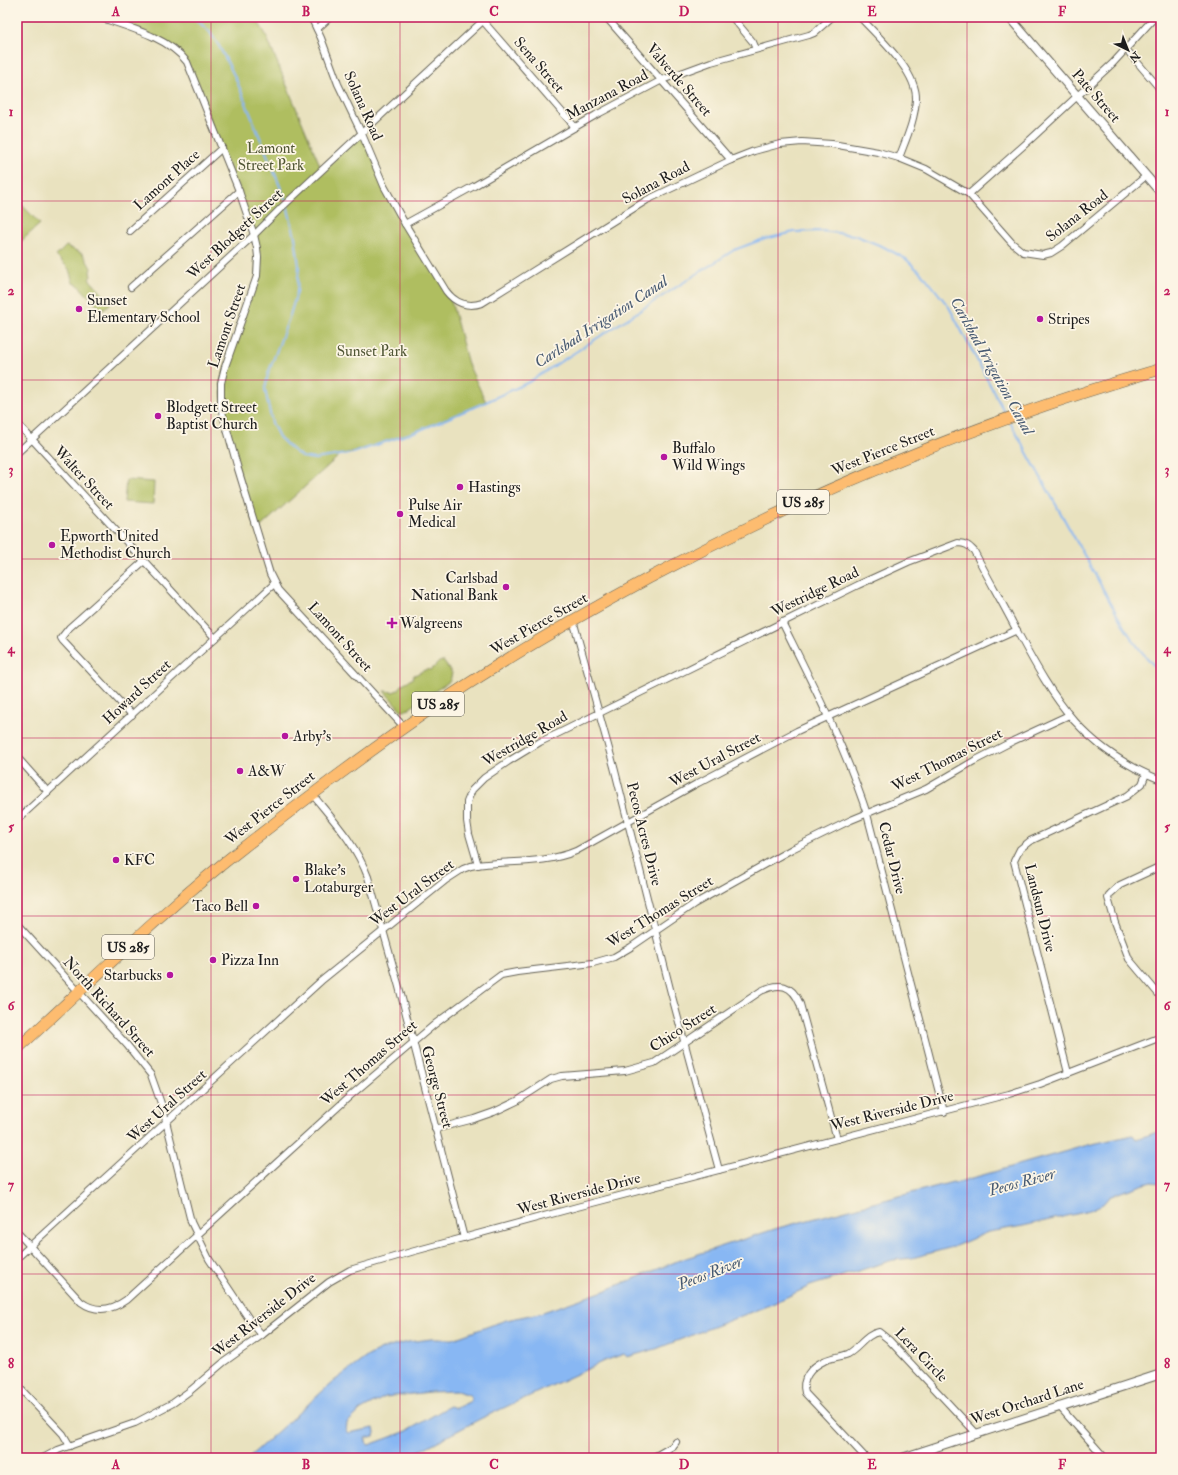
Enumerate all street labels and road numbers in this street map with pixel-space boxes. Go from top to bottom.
street label: Sena Street [510,33,569,97]
street label: Valverde Street [642,40,716,120]
street label: Manzana Road [563,65,652,125]
street label: Pate Street [1067,65,1125,127]
street label: Solana Road [339,68,387,144]
street label: Lamont Place [130,145,204,215]
street label: Solana Road [619,157,694,209]
street label: West Blodgett Street [182,185,287,284]
street label: Solana Road [1042,185,1112,246]
street label: Lamont Street [204,281,250,371]
street label: West Pierce Street [828,422,937,481]
street label: Walter Street [49,442,118,514]
road number: US 285 [777,490,829,514]
street label: Westridge Road [767,562,863,622]
street label: West Pierce Street [486,588,591,660]
street label: Lamont Street [304,598,376,676]
street label: Howard Street [99,655,175,729]
road number: US 285 [412,692,464,716]
street label: Westridge Road [478,707,572,772]
street label: West Thomas Street [888,724,1006,797]
street label: West Ural Street [665,728,764,792]
street label: West Pierce Street [220,767,319,850]
street label: Pecos Acres Drive [622,780,666,888]
street label: Cedar Drive [874,820,910,896]
street label: West Ural Street [365,855,458,931]
street label: Landsun Drive [1020,862,1060,954]
street label: West Thomas Street [602,872,717,953]
road number: US 285 [102,935,154,959]
street label: North Richard Street [59,953,159,1061]
street label: Chico Street [646,999,720,1056]
street label: West Thomas Street [316,1016,421,1111]
street label: George Street [417,1044,457,1130]
street label: West Ural Street [123,1065,211,1147]
street label: West Riverside Drive [827,1086,956,1136]
street label: West Riverside Drive [515,1168,643,1220]
street label: West Riverside Drive [208,1269,320,1362]
street label: Lera Circle [890,1324,952,1386]
street label: West Orchard Lane [967,1375,1086,1430]

